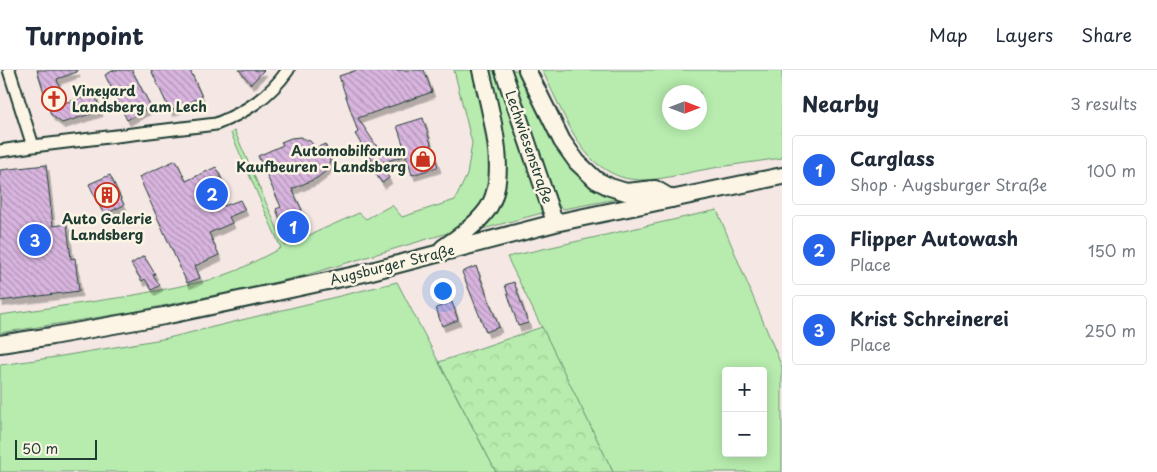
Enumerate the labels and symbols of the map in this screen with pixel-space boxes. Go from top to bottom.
place label: Vineyard Landsberg am Lech [72,80,207,117]
north arrow [662,85,707,130]
church icon: Vineyard Landsberg am Lech [41,86,67,112]
street label: Lechwiesenstraße [500,88,559,206]
place label: Automobilforum Kaufbeuren – Landsberg [236,140,406,177]
shop icon: Automobilforum Kaufbeuren – Landsberg [410,146,436,172]
pin: 2 [196,175,228,213]
building icon: Auto Galerie Landsberg [94,182,120,208]
place label: Auto Galerie Landsberg [62,208,152,245]
pin: 1 [277,208,309,246]
pin: 3 [19,221,51,259]
street label: Augsburger Straße [327,239,456,290]
your location [430,278,456,304]
scale bar [15,437,98,460]

